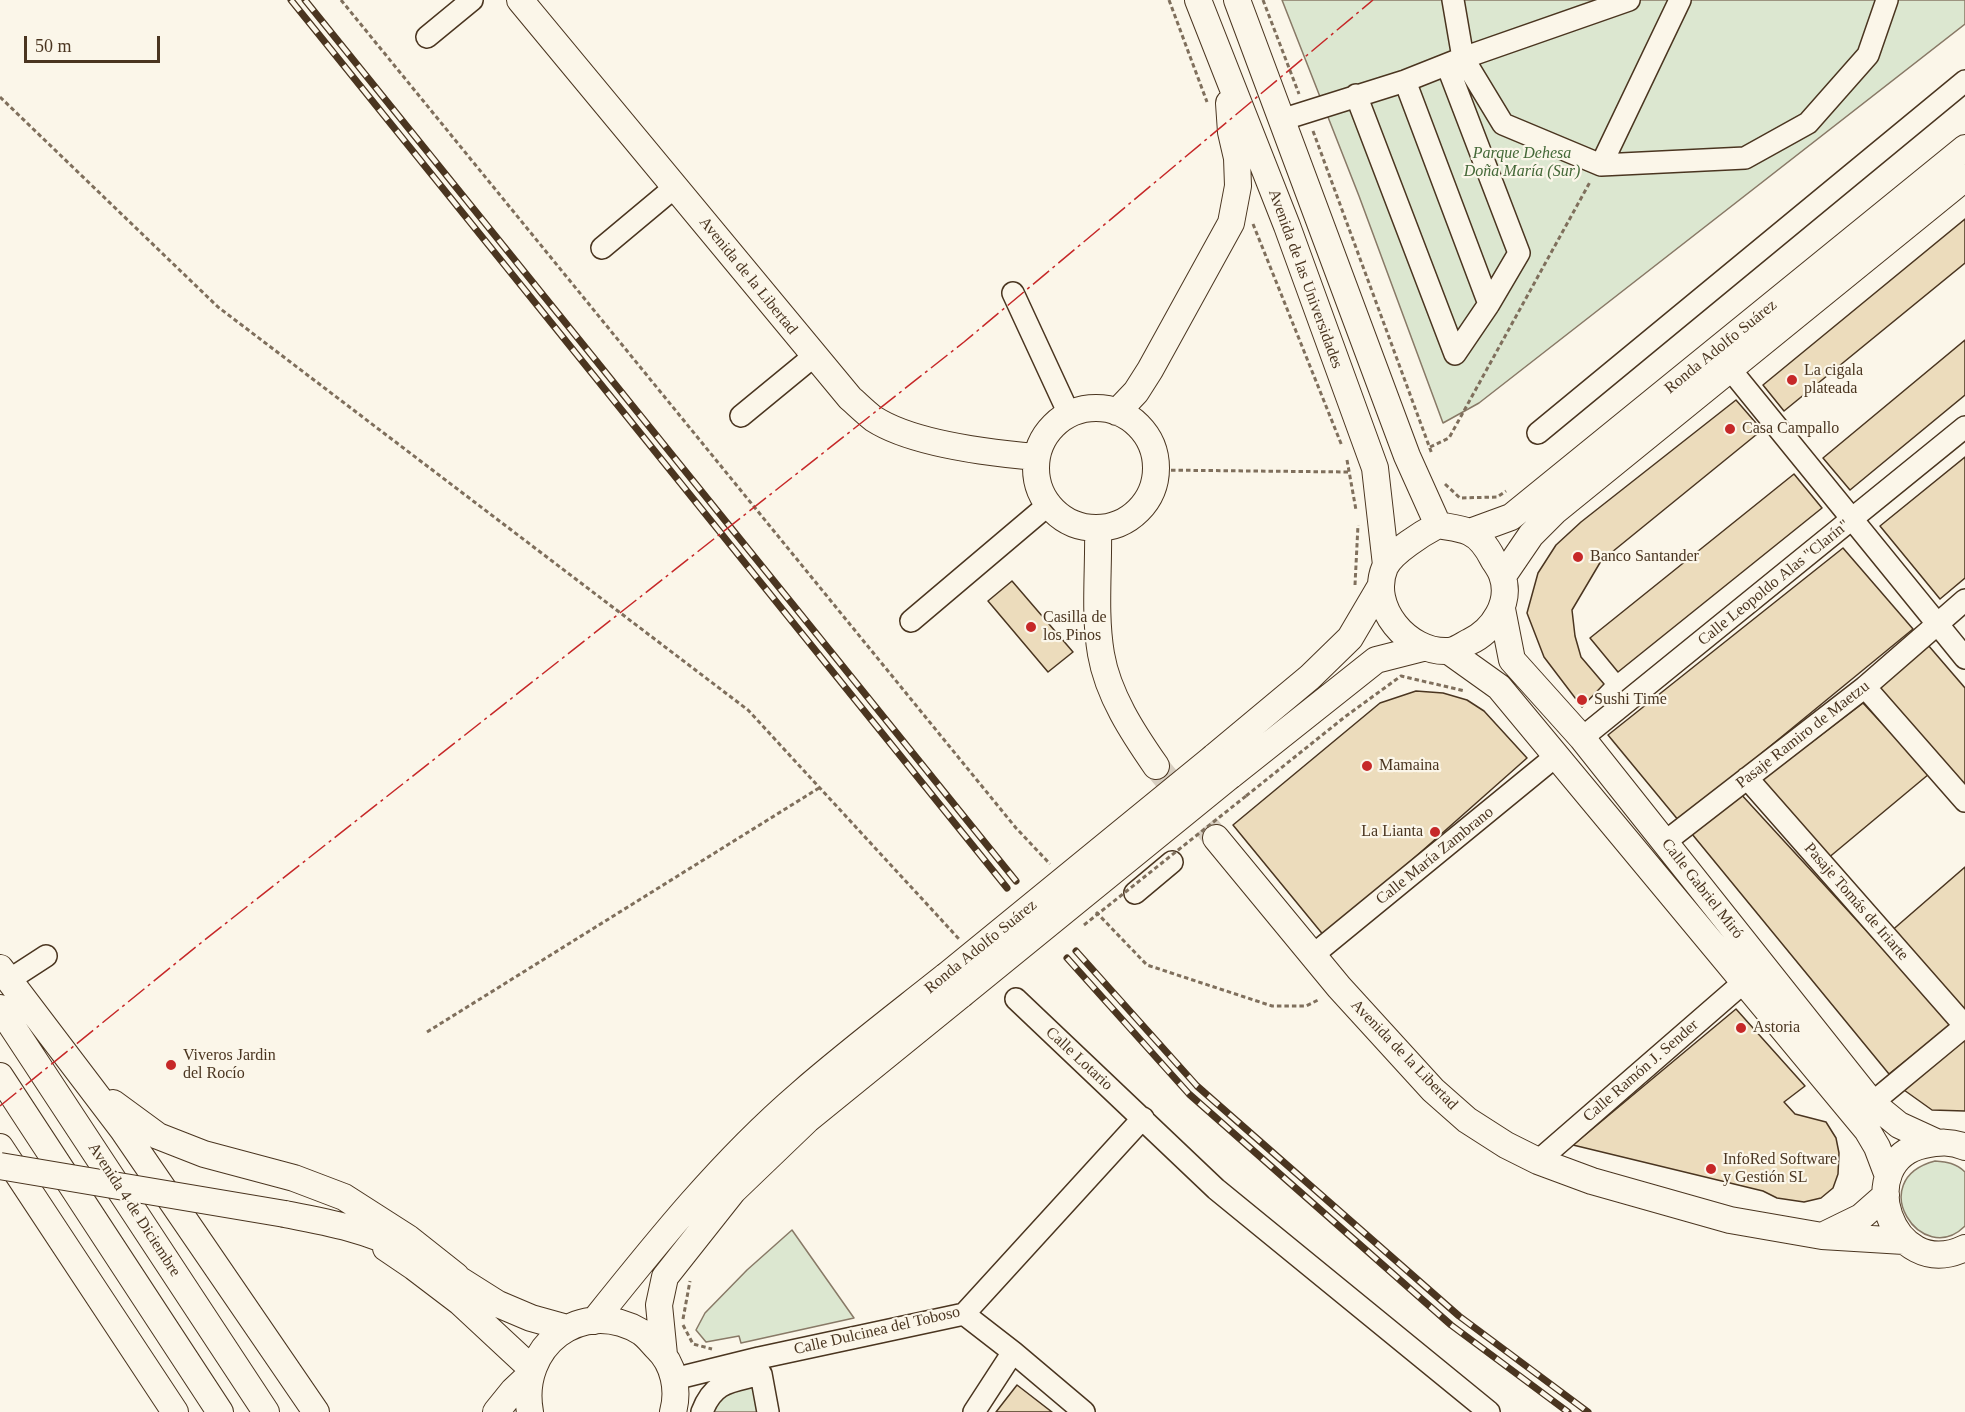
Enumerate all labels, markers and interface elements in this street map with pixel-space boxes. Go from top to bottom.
scale bar [27,24,164,62]
text: 50 m [35,36,72,56]
park label: Parque Dehesa Doña María (Sur) [1464,144,1580,182]
street label: Avenida de las Universidades [1264,187,1346,371]
street label: Avenida de la Libertad [695,213,801,339]
street label: Ronda Adolfo Suárez [1661,296,1781,398]
place label: La cigala plateada [1804,361,1863,399]
marker: La cigala plateada [1785,373,1799,387]
place label: Casa Campallo [1742,419,1839,439]
marker: Casa Campallo [1723,422,1737,436]
street label: Calle Leopoldo Alas "Clarín" [1694,516,1854,650]
place label: Banco Santander [1590,547,1699,567]
marker: Banco Santander [1571,550,1585,564]
place label: Casilla de los Pinos [1043,608,1107,646]
marker: Casilla de los Pinos [1024,620,1038,634]
street label: Pasaje Ramiro de Maetzu [1732,677,1874,793]
place label: Sushi Time [1594,690,1667,710]
marker: Sushi Time [1575,693,1589,707]
place label: Mamaina [1379,756,1439,776]
marker: Mamaina [1360,759,1374,773]
street label: Calle María Zambrano [1372,803,1498,909]
place label: La Lianta [1361,822,1423,842]
marker: La Lianta [1428,825,1442,839]
street label: Calle Gabriel Miró [1657,835,1747,943]
street label: Pasaje Tomás de Iriarte [1800,839,1912,965]
street label: Ronda Adolfo Suárez [921,896,1041,998]
street label: Avenida de la Libertad [1346,996,1462,1114]
street label: Calle Ramón J. Sender [1579,1016,1703,1126]
place label: Astoria [1753,1018,1800,1038]
marker: Astoria [1734,1021,1748,1035]
street label: Calle Lotario [1041,1023,1117,1095]
place label: Viveros Jardin del Rocío [183,1046,276,1084]
marker: Viveros Jardin del Rocío [164,1058,178,1072]
street label: Avenida 4 de Diciembre [84,1140,184,1280]
place label: InfoRed Software y Gestión SL [1723,1150,1837,1188]
marker: InfoRed Software y Gestión SL [1704,1162,1718,1176]
street label: Calle Dulcinea del Toboso [792,1303,962,1359]

